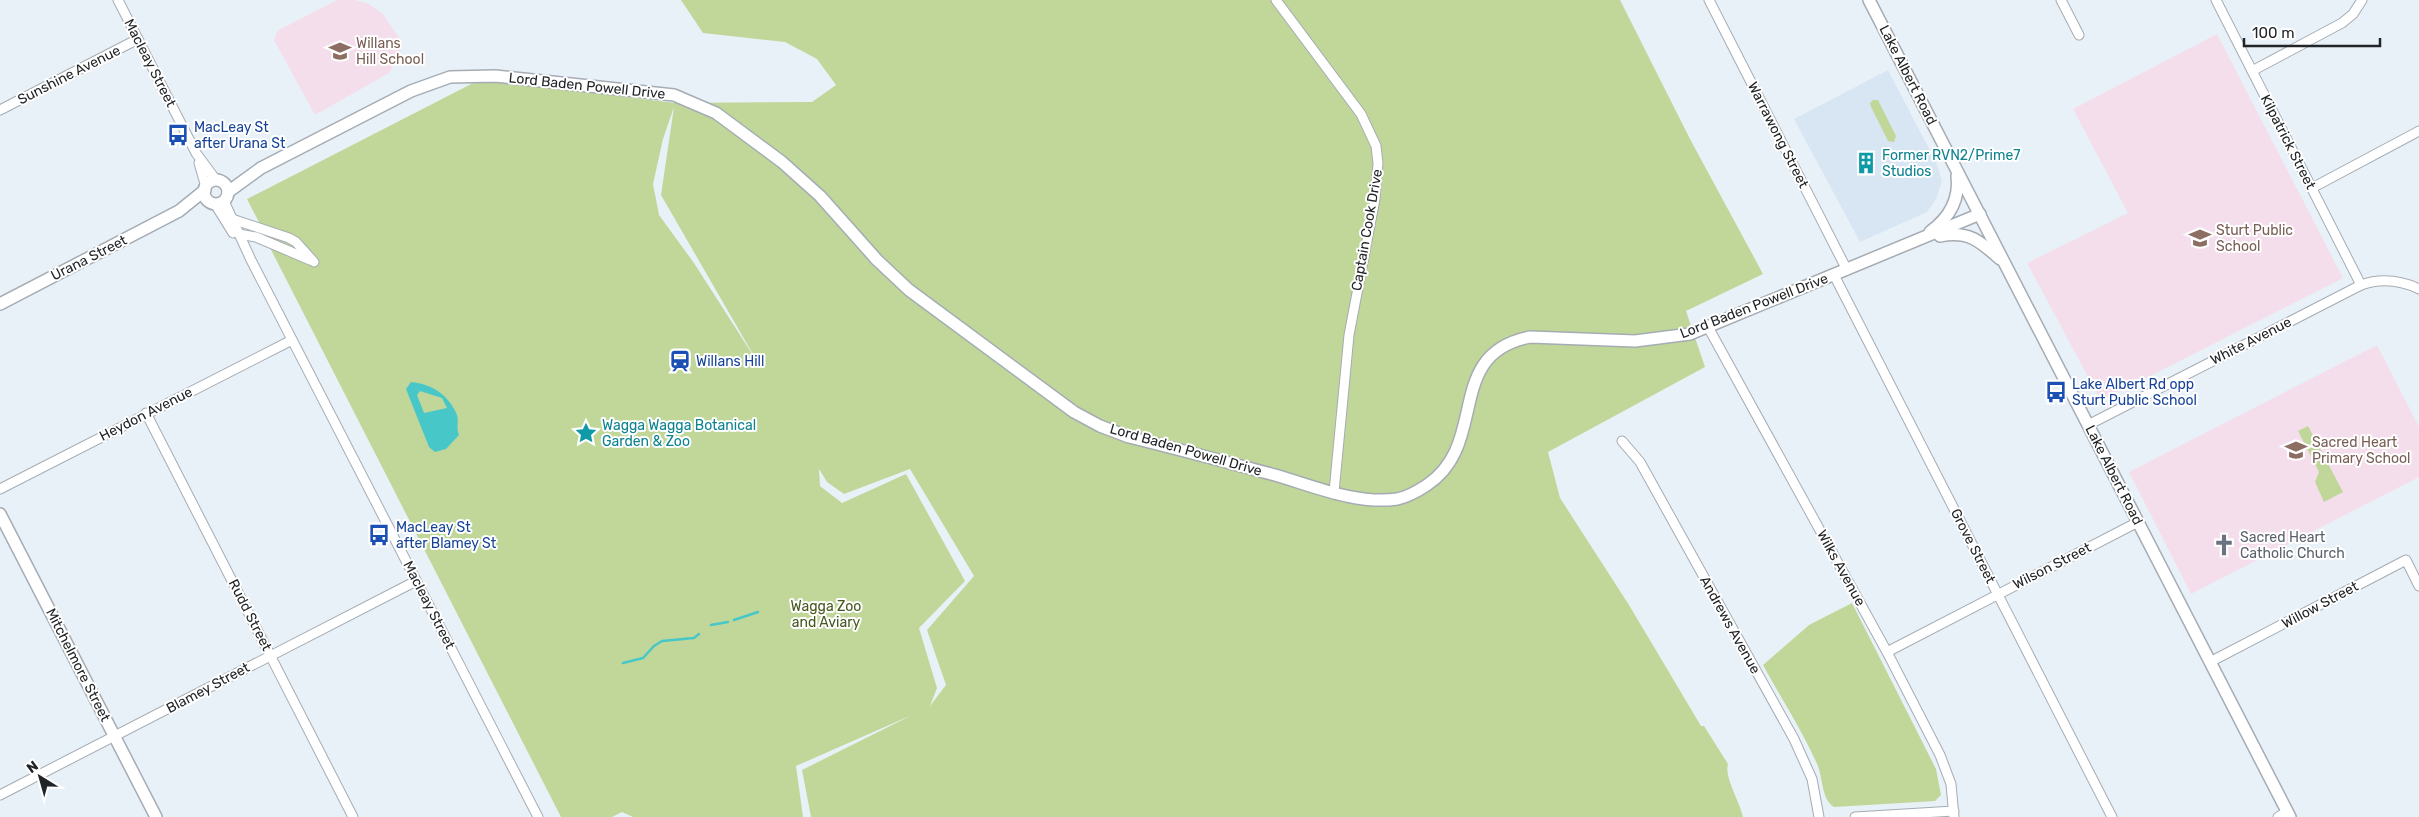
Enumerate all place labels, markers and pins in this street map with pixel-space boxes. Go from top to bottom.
place label: Willans Hill School [356,35,424,68]
school or university icon: Willans Hill School [327,38,353,64]
place label: MacLeay St after Urana St [194,119,286,152]
bus stop icon: MacLeay St after Urana St [165,122,191,148]
place label: Former RVN2/Prime7 Studios [1882,147,2020,180]
building icon: Former RVN2/Prime7 Studios [1853,150,1879,176]
place label: Sturt Public School [2216,222,2293,255]
school or university icon: Sturt Public School [2187,225,2213,251]
station icon: Willans Hill [667,348,693,374]
place label: Willans Hill [696,353,764,370]
place label: Lake Albert Rd opp Sturt Public School [2072,376,2197,409]
bus stop icon: Lake Albert Rd opp Sturt Public School [2043,379,2069,405]
place label: Wagga Wagga Botanical Garden & Zoo [602,417,756,450]
place icon: Wagga Wagga Botanical Garden & Zoo [573,420,599,446]
place label: Sacred Heart Primary School [2312,434,2410,467]
school or university icon: Sacred Heart Primary School [2283,437,2309,463]
place label: MacLeay St after Blamey St [396,519,497,552]
bus stop icon: MacLeay St after Blamey St [366,522,392,548]
place label: Sacred Heart Catholic Church [2240,529,2345,562]
church icon: Sacred Heart Catholic Church [2211,532,2237,558]

